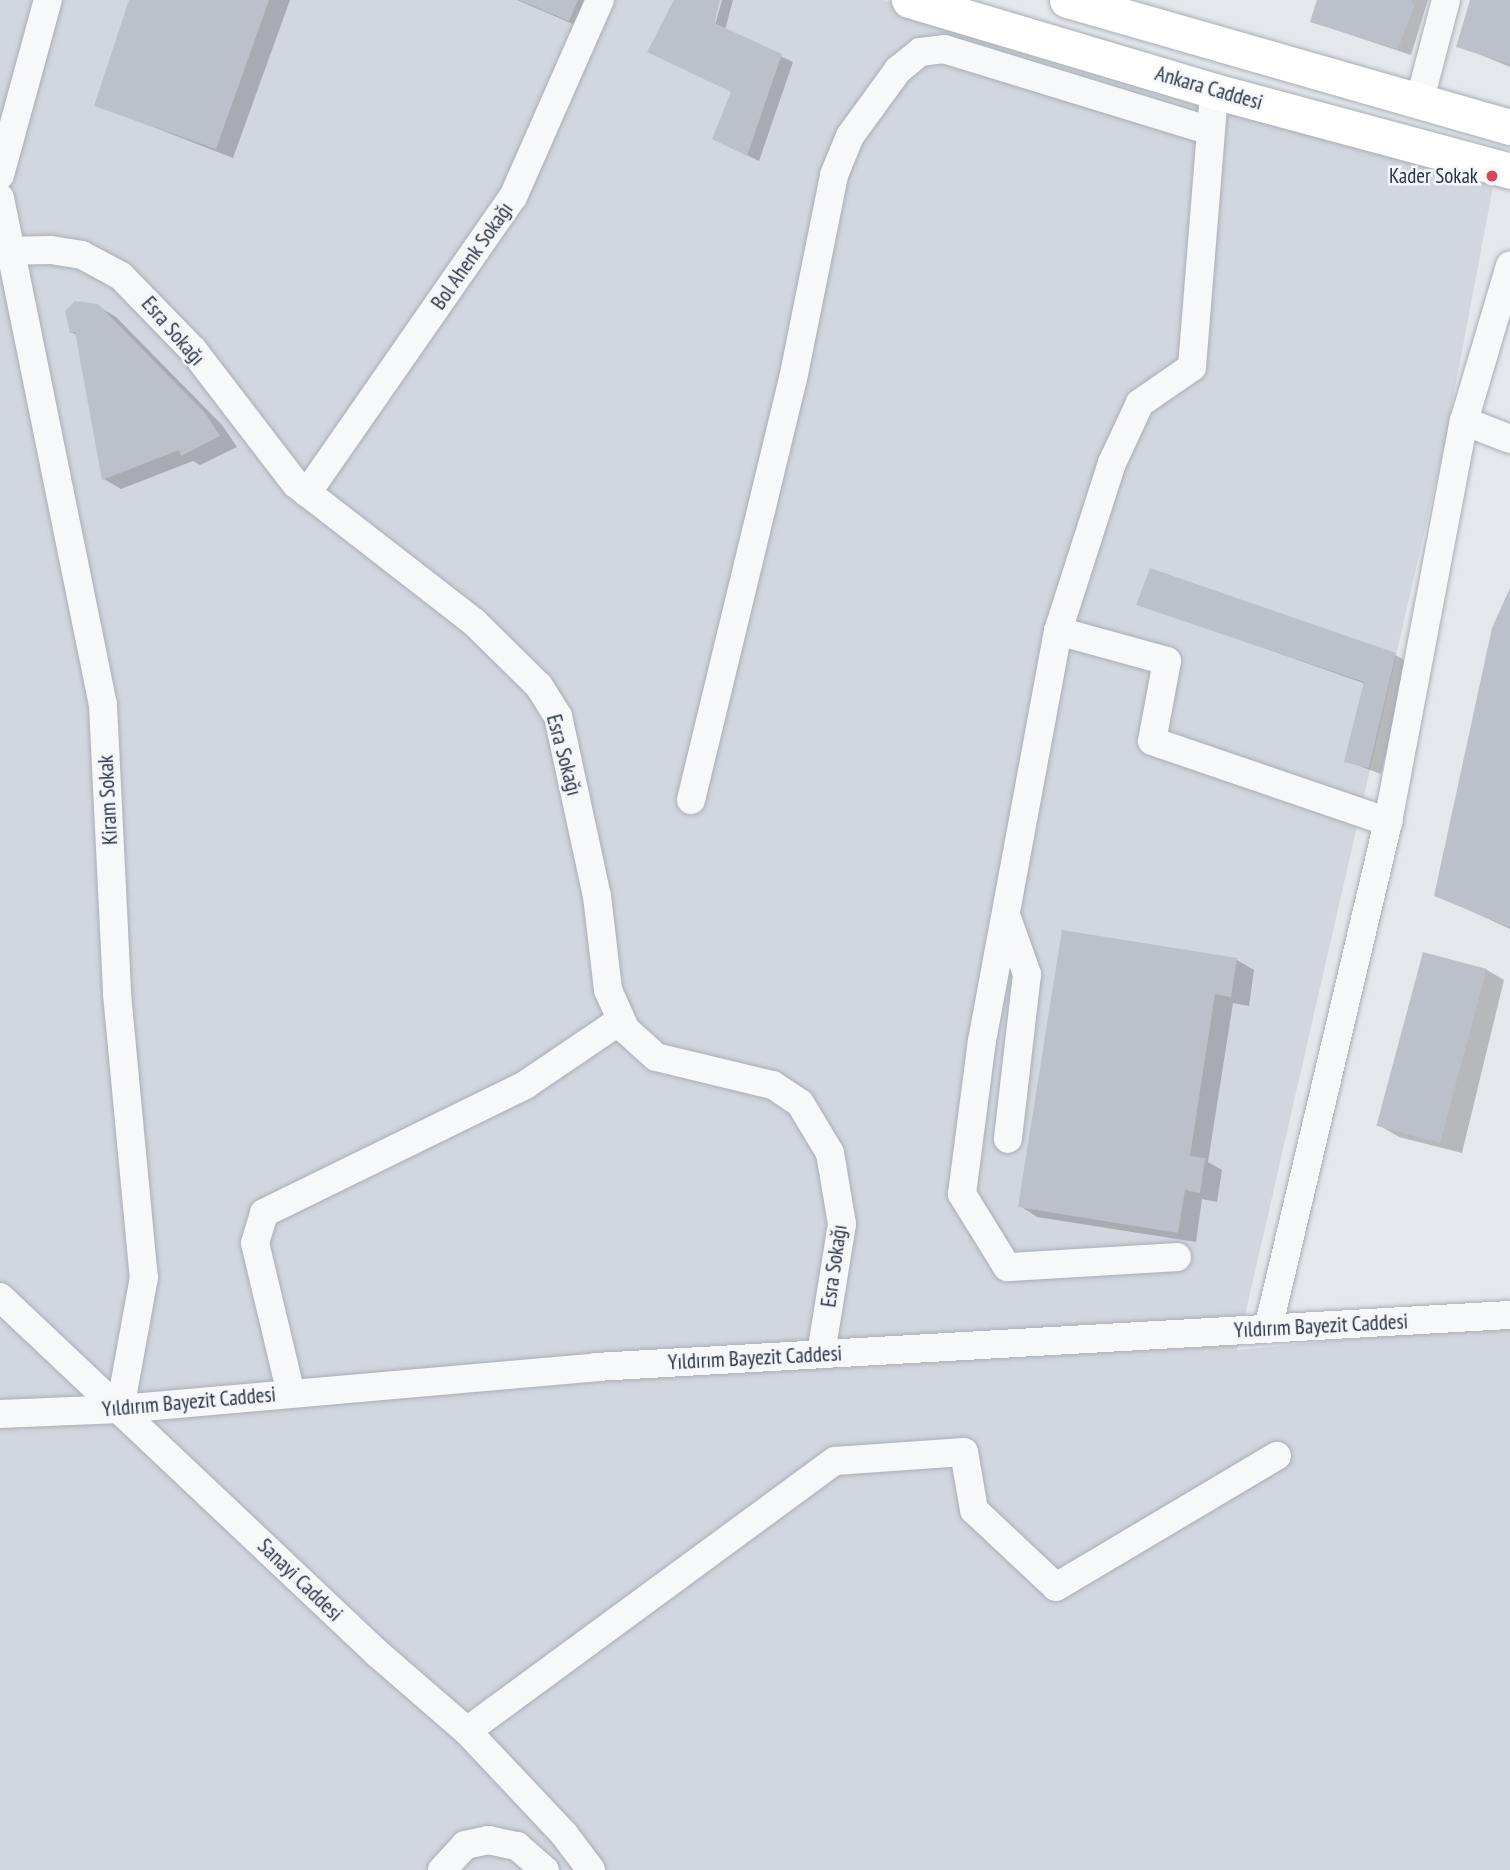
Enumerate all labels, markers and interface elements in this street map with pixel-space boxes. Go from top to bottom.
street label: Ankara Caddesi [1152,61,1266,115]
place label: Kader Sokak [1389,163,1478,189]
marker: Kader Sokak [1484,168,1500,184]
street label: Bol Ahenk Sokağı [425,197,519,315]
street label: Esra Sokağı [136,291,210,371]
street label: Esra Sokağı [541,712,587,798]
street label: Kiram Sokak [93,754,123,846]
street label: Esra Sokağı [816,1223,852,1309]
street label: Yıldırım Bayezit Caddesi [1233,1309,1409,1343]
street label: Yıldırım Bayezit Caddesi [667,1341,843,1375]
street label: Yıldırım Bayezit Caddesi [101,1382,277,1422]
street label: Sanayi Caddesi [252,1533,348,1627]

